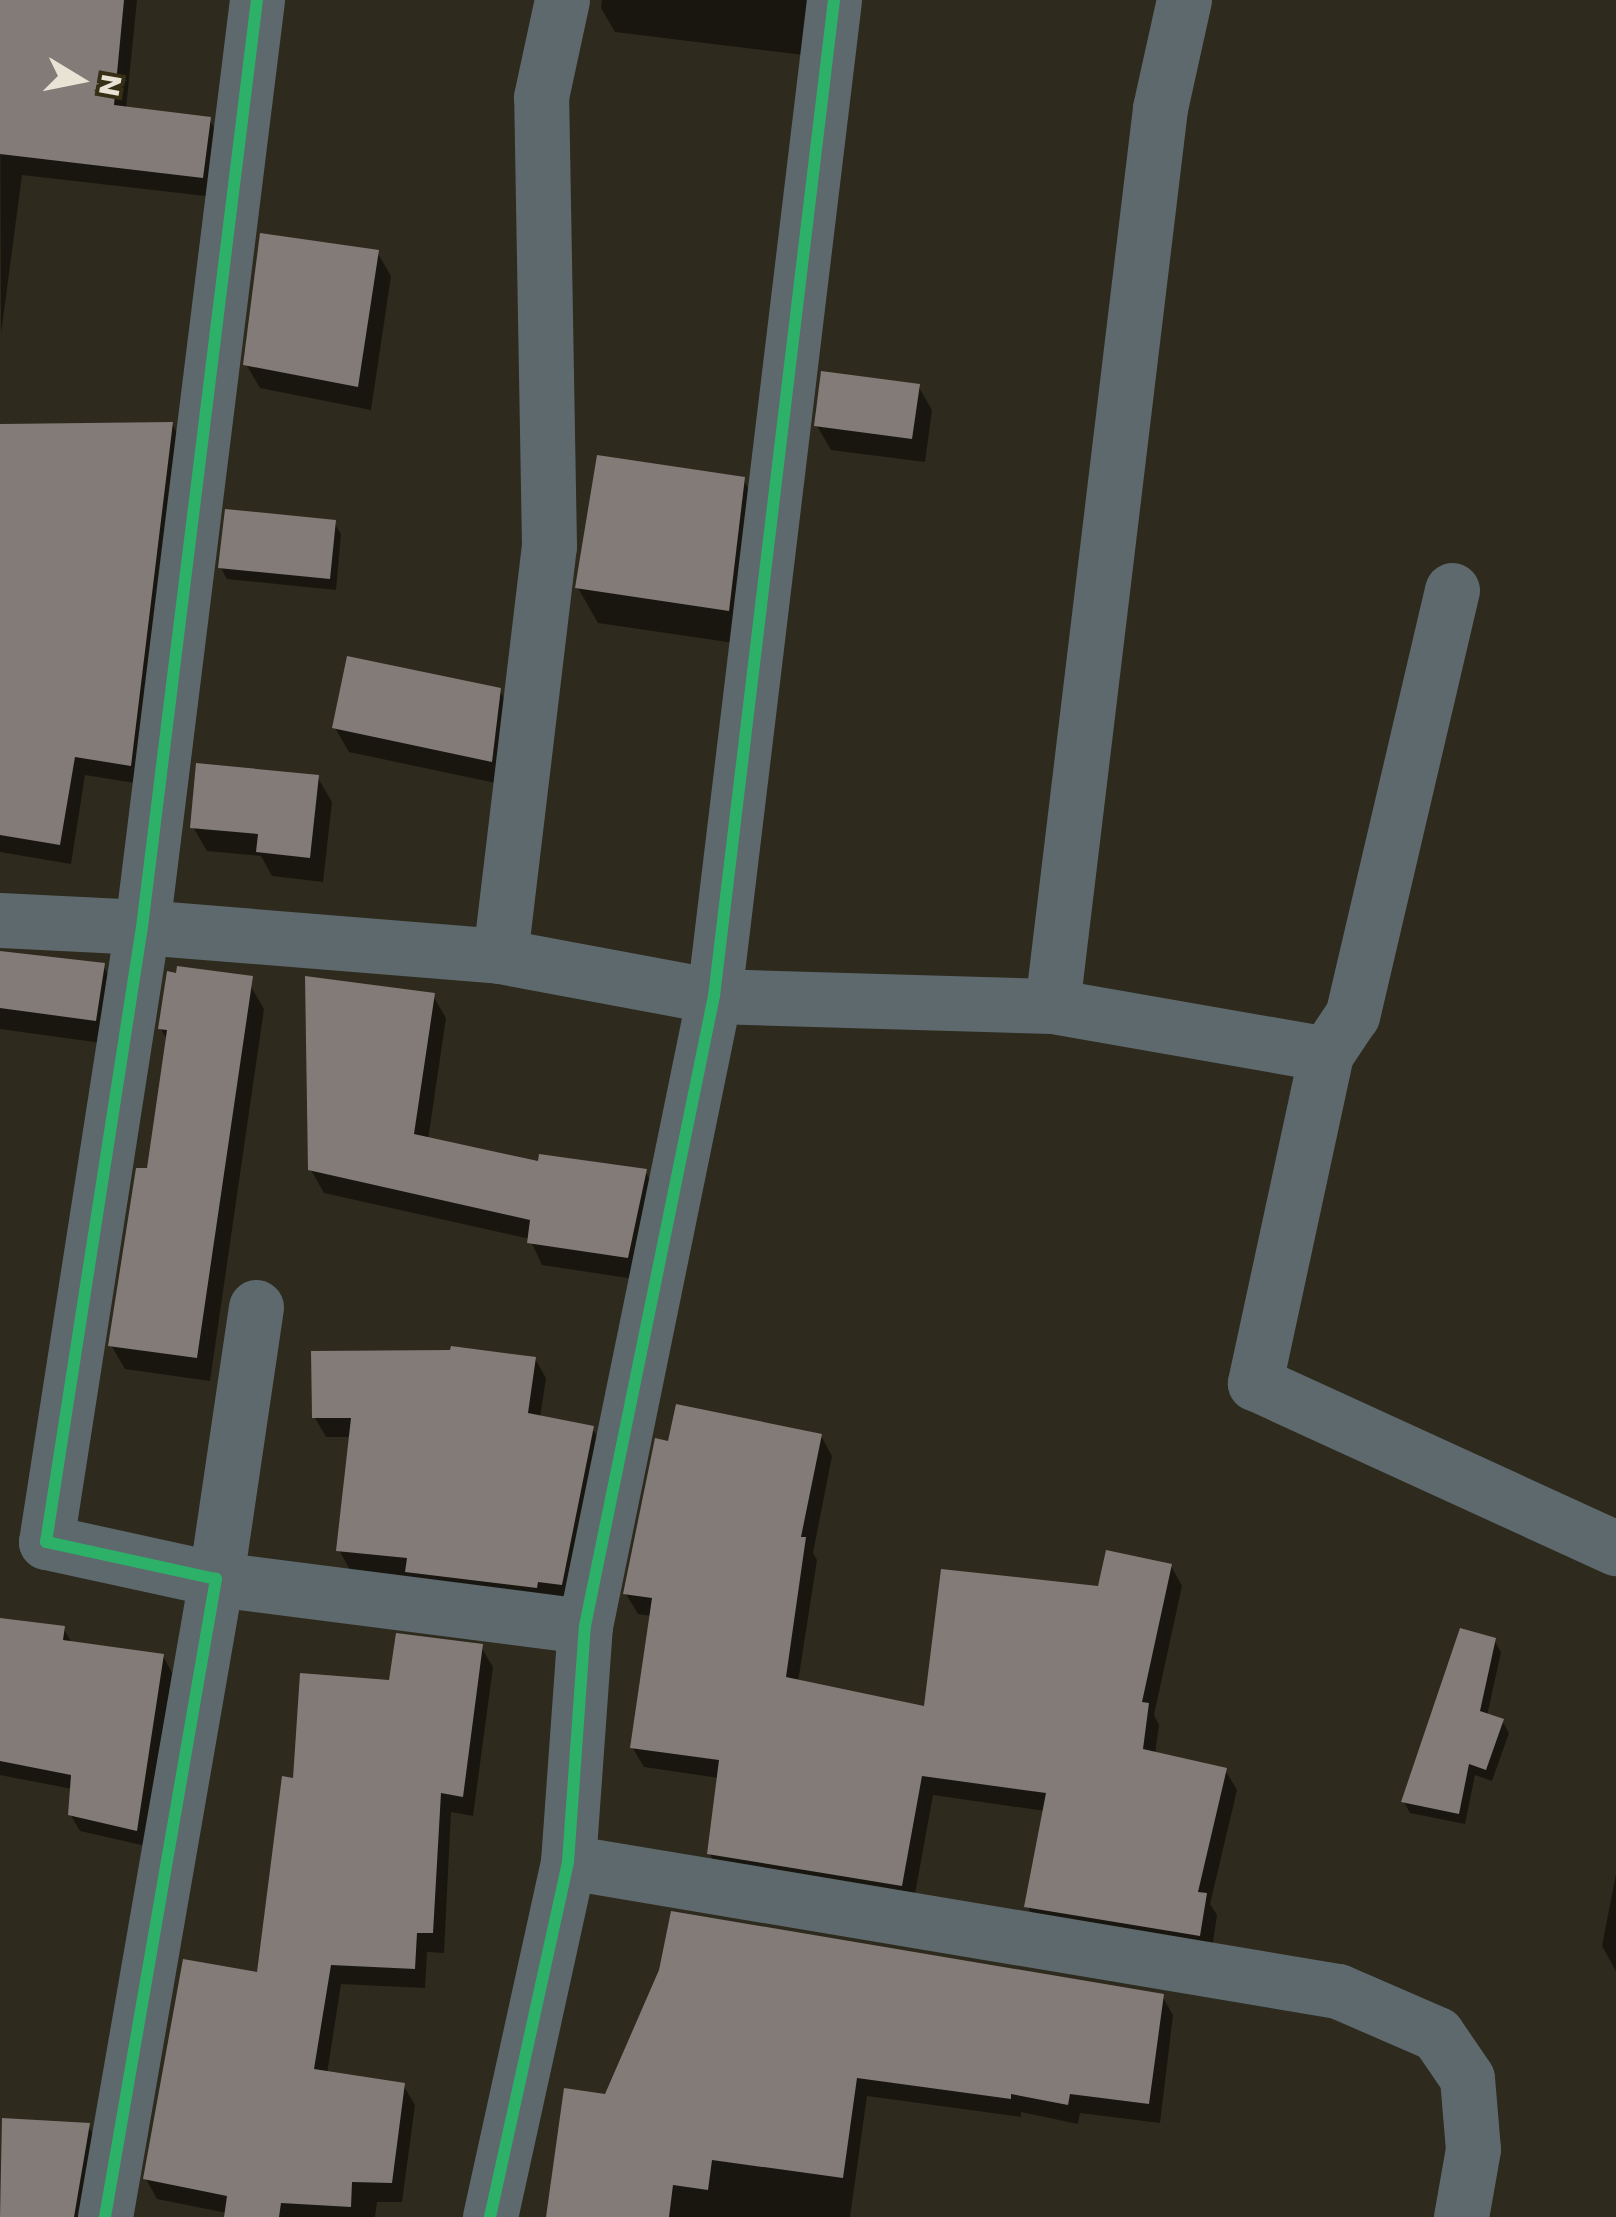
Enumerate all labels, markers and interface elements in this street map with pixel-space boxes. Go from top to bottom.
north arrow [30,30,130,130]
text: N [89,72,131,99]

